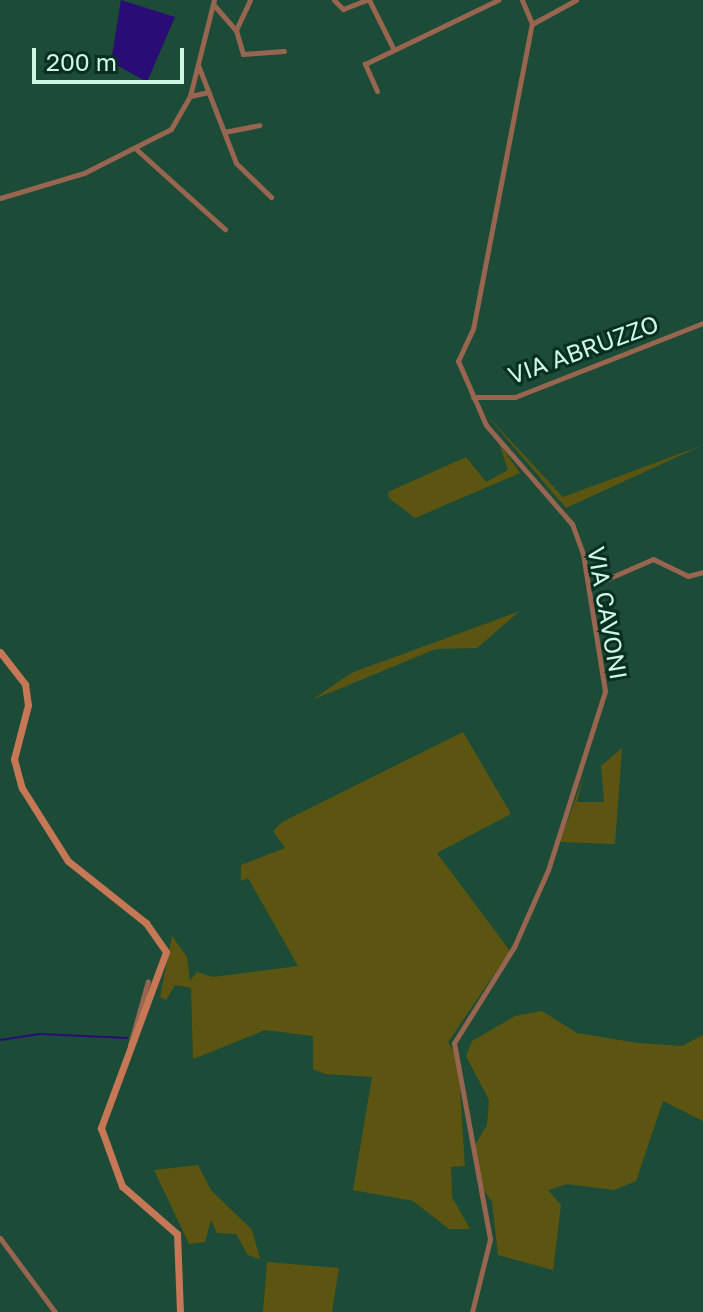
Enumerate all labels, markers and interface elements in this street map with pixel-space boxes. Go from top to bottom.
scale bar [36,32,188,82]
text: 200 m [46,47,117,76]
street label: VIA ABRUZZO [504,308,662,390]
street label: VIA CAVONI [582,544,634,682]

